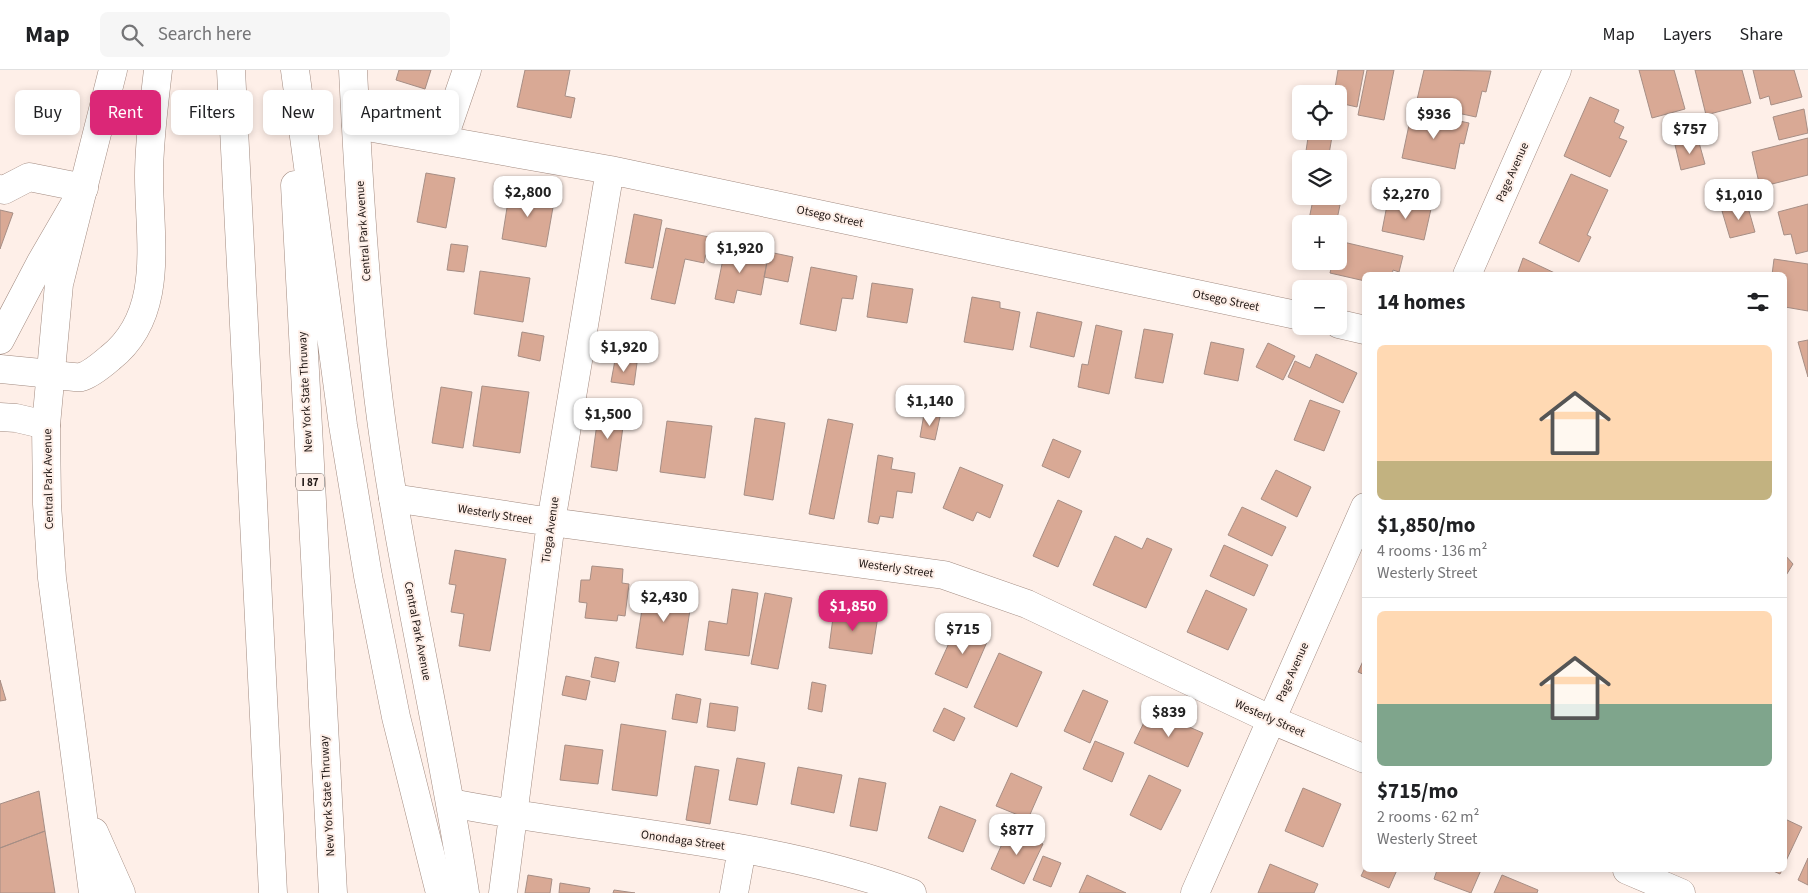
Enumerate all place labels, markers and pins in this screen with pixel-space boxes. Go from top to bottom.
pin: $936 [1404,98,1464,140]
pin: $757 [1660,112,1720,155]
pin: $2,800 [487,176,569,218]
pin: $2,270 [1365,178,1447,220]
pin: $1,010 [1698,178,1780,221]
pin: $1,920 [699,232,781,274]
pin: $1,920 [583,330,665,373]
pin: $1,140 [889,384,971,427]
pin: $1,500 [567,398,649,440]
pin: $2,430 [623,580,705,623]
pin: $1,850 [812,590,894,632]
pin: $715 [933,612,993,655]
pin: $839 [1139,696,1199,738]
pin: $877 [987,814,1047,856]

